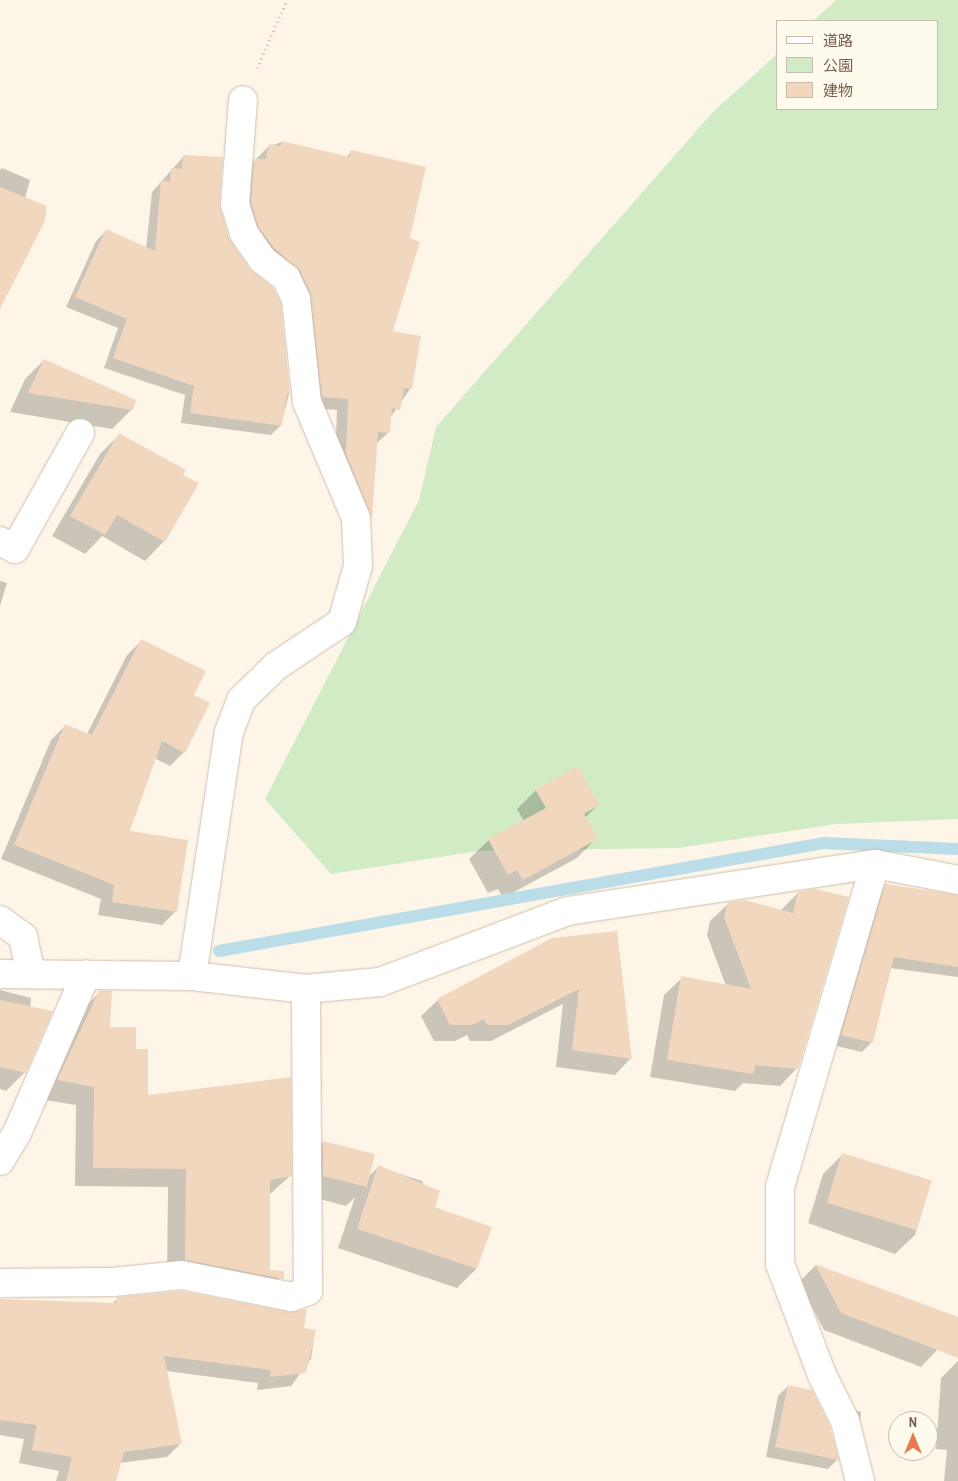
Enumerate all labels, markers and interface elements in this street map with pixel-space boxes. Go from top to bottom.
legend [776,20,938,110]
text: 道路 [823,30,853,51]
text: 公園 [823,55,853,76]
text: 建物 [823,80,853,101]
north arrow [888,1411,938,1461]
text: N [909,1413,917,1431]

